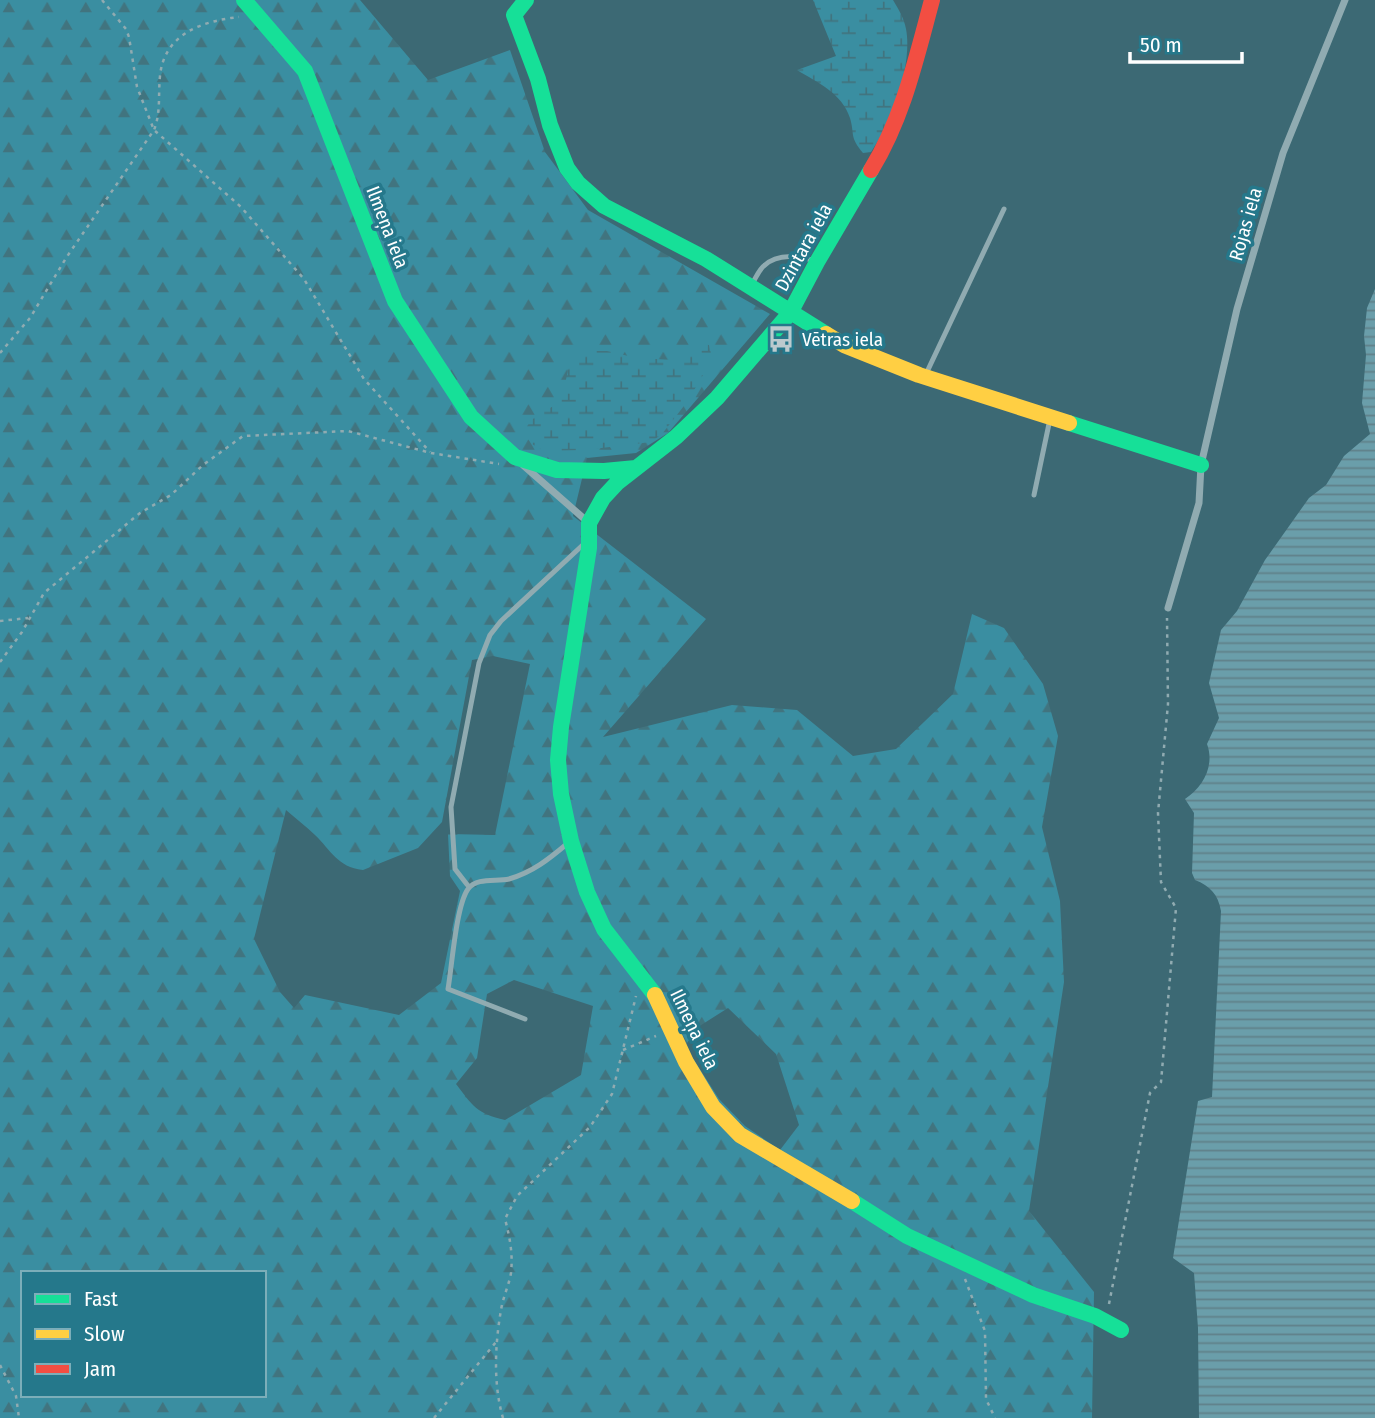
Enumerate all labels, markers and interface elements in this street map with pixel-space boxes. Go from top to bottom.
scale bar [1130,21,1242,65]
text: 50 m [1140,32,1182,58]
street label: Ilmeņa iela [361,183,414,272]
street label: Rojas iela [1224,185,1267,263]
street label: Dzintara iela [770,199,837,295]
bus stop icon: Vētras iela [766,324,796,354]
place label: Vētras iela [802,328,883,351]
street label: Ilmeņa iela [665,985,724,1073]
legend [21,1271,266,1397]
text: Fast [84,1286,118,1312]
text: Slow [84,1321,125,1347]
text: Jam [84,1356,116,1382]

